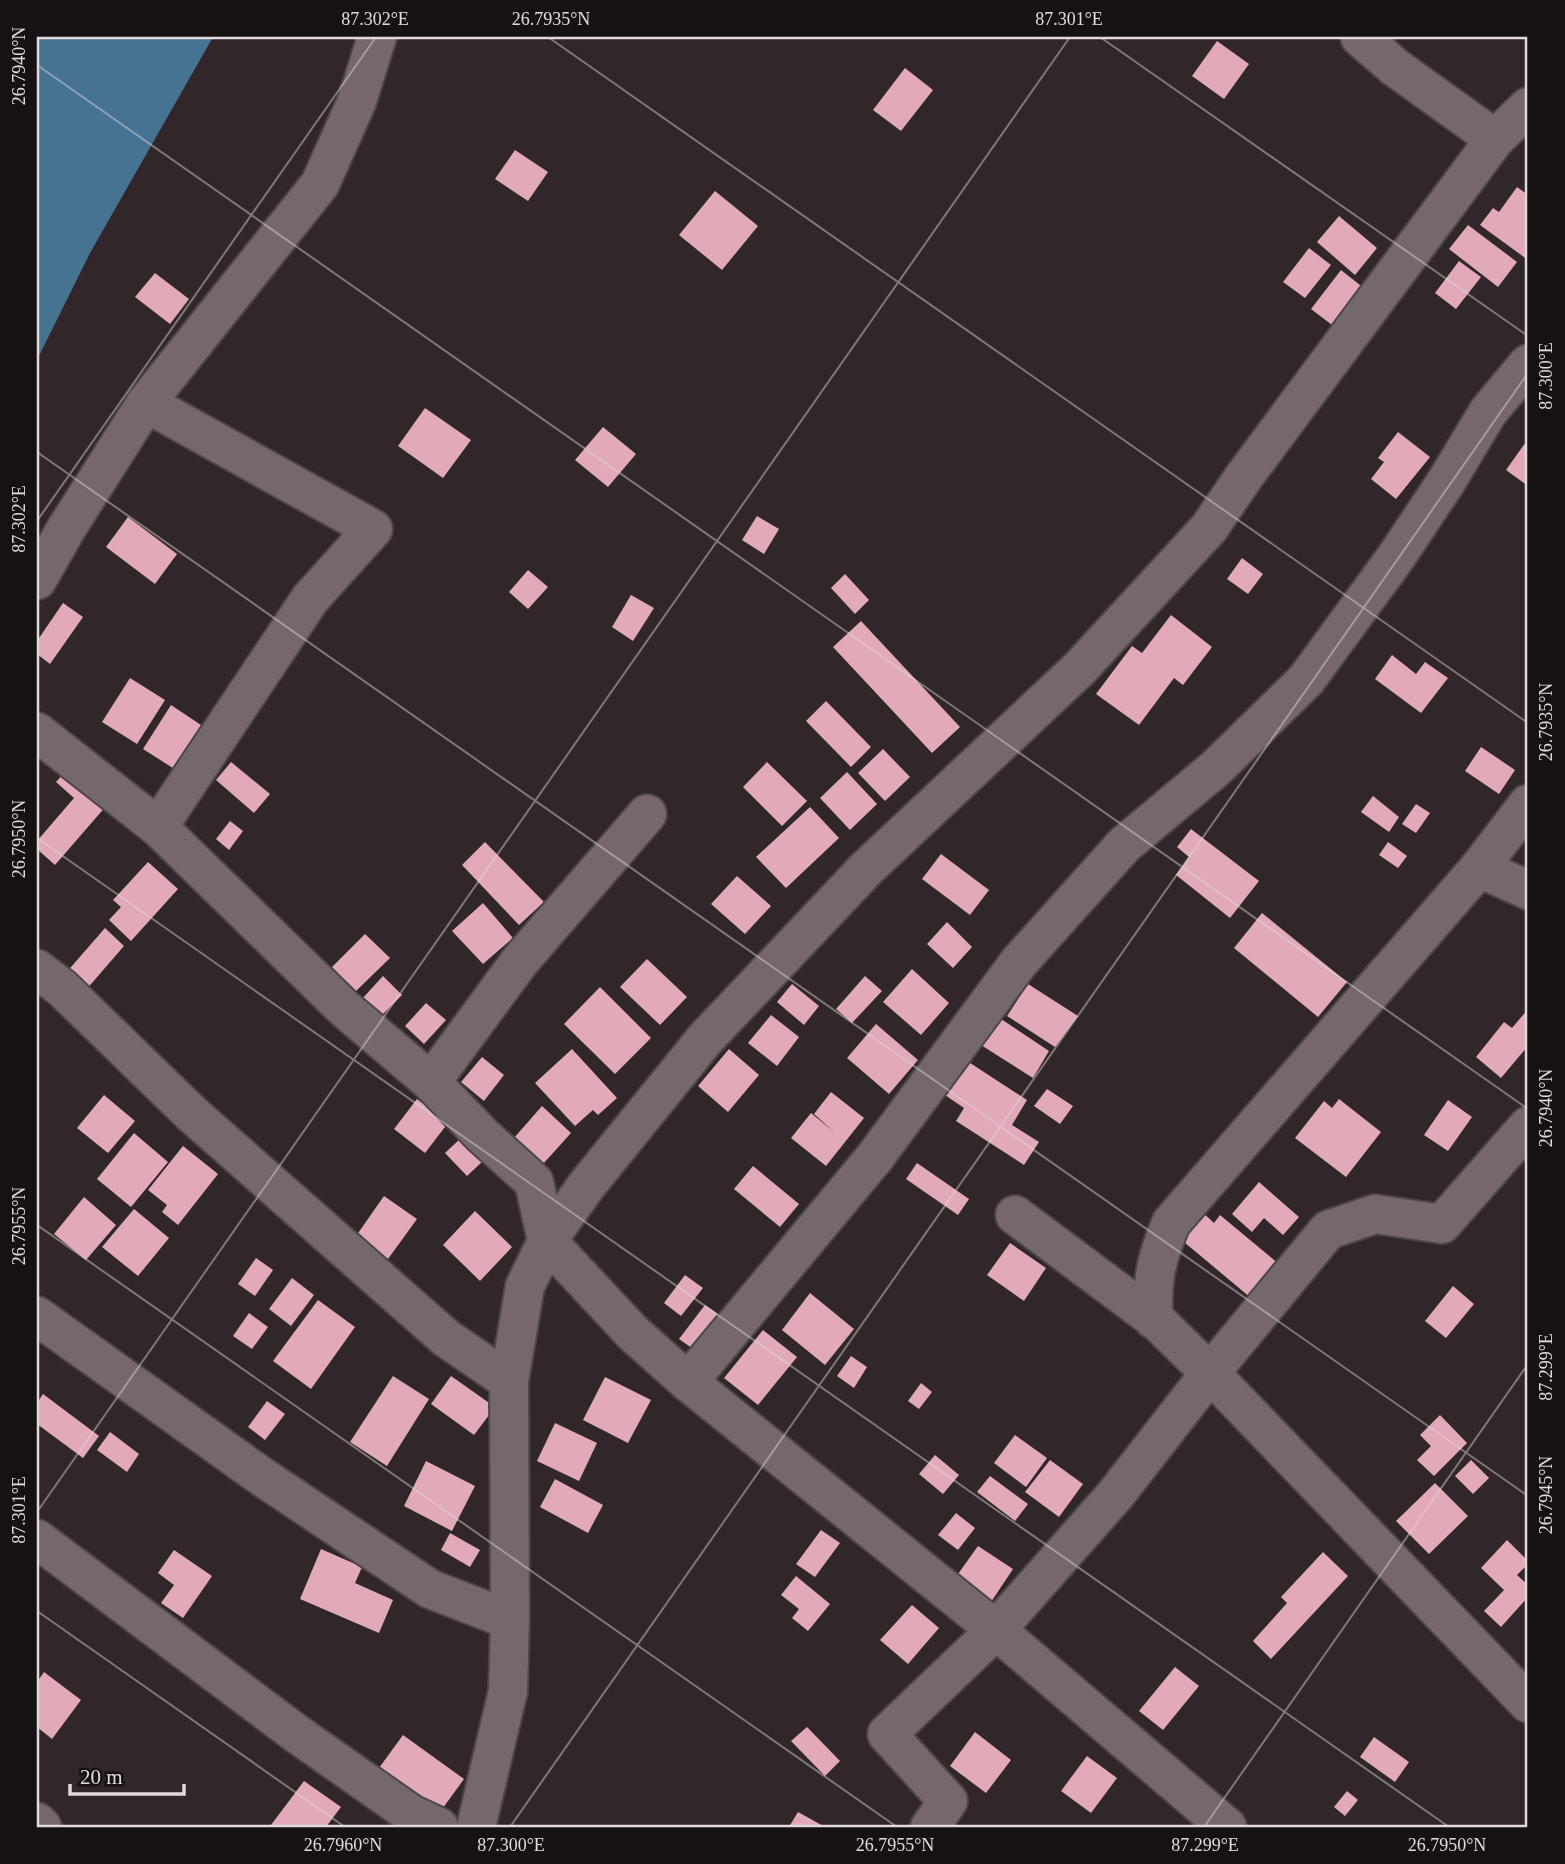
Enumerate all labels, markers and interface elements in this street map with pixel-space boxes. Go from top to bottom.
text: 87.302°E [341,9,409,29]
text: 26.7935°N [512,9,590,29]
text: 87.301°E [1035,9,1103,29]
text: 26.7940°N [9,27,29,105]
text: 87.300°E [1536,342,1556,410]
text: 87.302°E [9,485,29,553]
text: 26.7935°N [1536,683,1556,761]
text: 26.7950°N [9,800,29,878]
text: 26.7940°N [1536,1069,1556,1147]
text: 26.7955°N [9,1187,29,1265]
text: 87.299°E [1536,1333,1556,1401]
text: 26.7945°N [1536,1456,1556,1534]
text: 87.301°E [9,1476,29,1544]
scale bar [70,1752,184,1796]
text: 20 m [80,1765,123,1789]
text: 26.7960°N [304,1835,382,1855]
text: 87.300°E [477,1835,545,1855]
text: 26.7955°N [856,1835,934,1855]
text: 87.299°E [1171,1835,1239,1855]
text: 26.7950°N [1408,1835,1486,1855]

